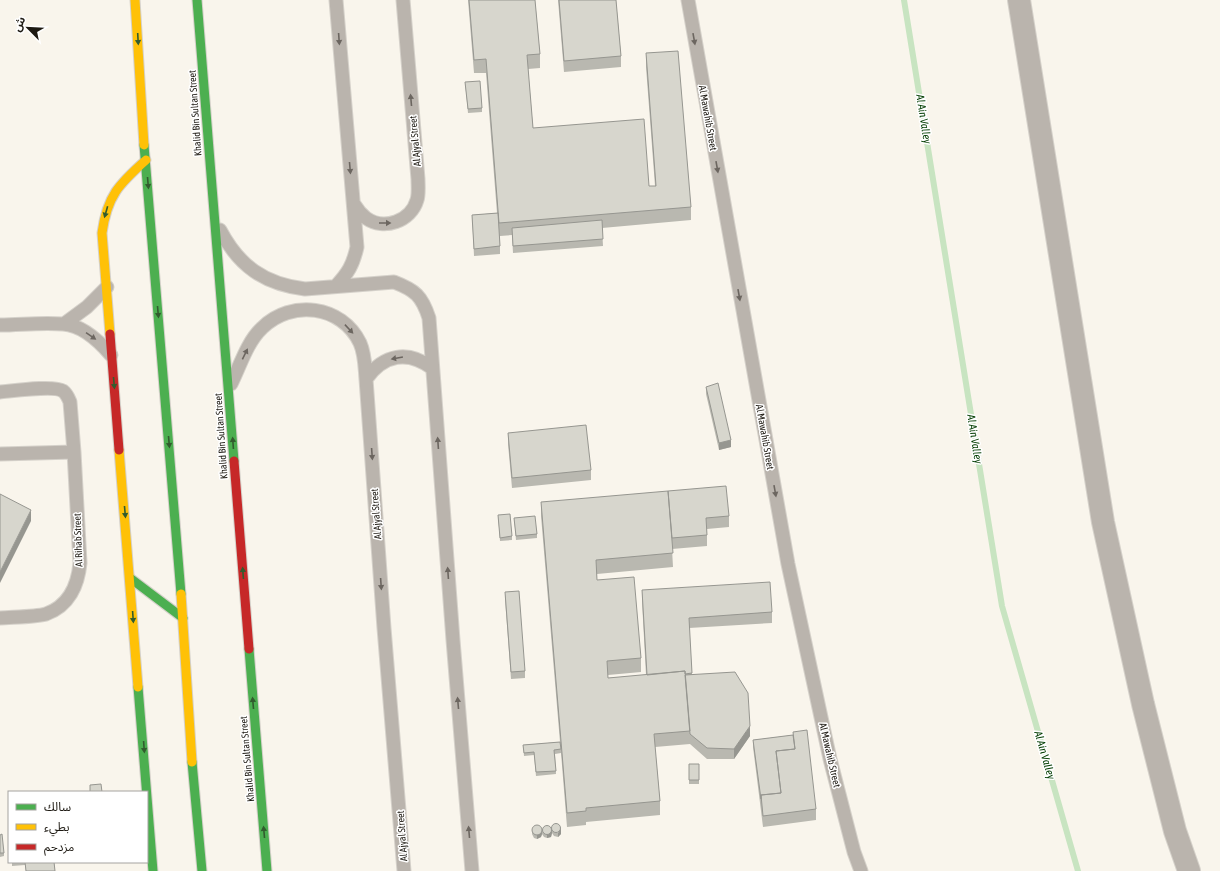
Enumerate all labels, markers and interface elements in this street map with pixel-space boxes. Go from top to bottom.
north arrow [8,8,48,48]
text: ش [10,15,28,34]
one-way arrow [691,32,697,45]
one-way arrow [134,33,141,45]
one-way arrow [336,33,343,45]
street label: Khalid Bin Sultan Street [187,70,203,156]
street label: Al Mawahib Street [697,85,719,152]
water label: Al Ain Valley [914,92,934,145]
one-way arrow [408,94,414,106]
street label: Al Ajyal Street [407,115,423,167]
one-way arrow [714,160,720,173]
one-way arrow [347,162,354,174]
one-way arrow [144,177,151,189]
one-way arrow [102,205,108,218]
one-way arrow [379,220,392,226]
one-way arrow [737,288,743,301]
one-way arrow [155,306,162,318]
one-way arrow [345,324,354,334]
one-way arrow [85,332,96,340]
one-way arrow [242,349,248,360]
one-way arrow [391,355,403,361]
one-way arrow [111,377,118,389]
street label: Khalid Bin Sultan Street [213,393,229,479]
street label: Al Mawahib Street [754,404,776,471]
water label: Al Ain Valley [965,412,985,465]
one-way arrow [165,436,172,448]
one-way arrow [230,437,236,449]
one-way arrow [434,437,441,449]
one-way arrow [368,448,375,460]
one-way arrow [772,485,778,498]
street label: Al Ajyal Street [369,488,383,540]
one-way arrow [121,506,128,518]
street label: Al Rihab Street [72,513,84,567]
one-way arrow [239,567,246,579]
one-way arrow [444,567,451,579]
one-way arrow [377,578,384,590]
one-way arrow [130,611,137,623]
one-way arrow [250,697,256,709]
one-way arrow [454,697,461,709]
street label: Khalid Bin Sultan Street [238,716,256,802]
street label: Al Mawahib Street [817,722,843,788]
water label: Al Ain Valley [1032,728,1058,781]
one-way arrow [140,741,147,753]
legend [8,791,148,863]
text: سالك [44,800,71,814]
street label: Al Ajyal Street [395,810,409,862]
text: بطيء [44,820,70,837]
one-way arrow [260,826,267,838]
one-way arrow [465,826,472,838]
text: مزدحم [44,840,74,856]

